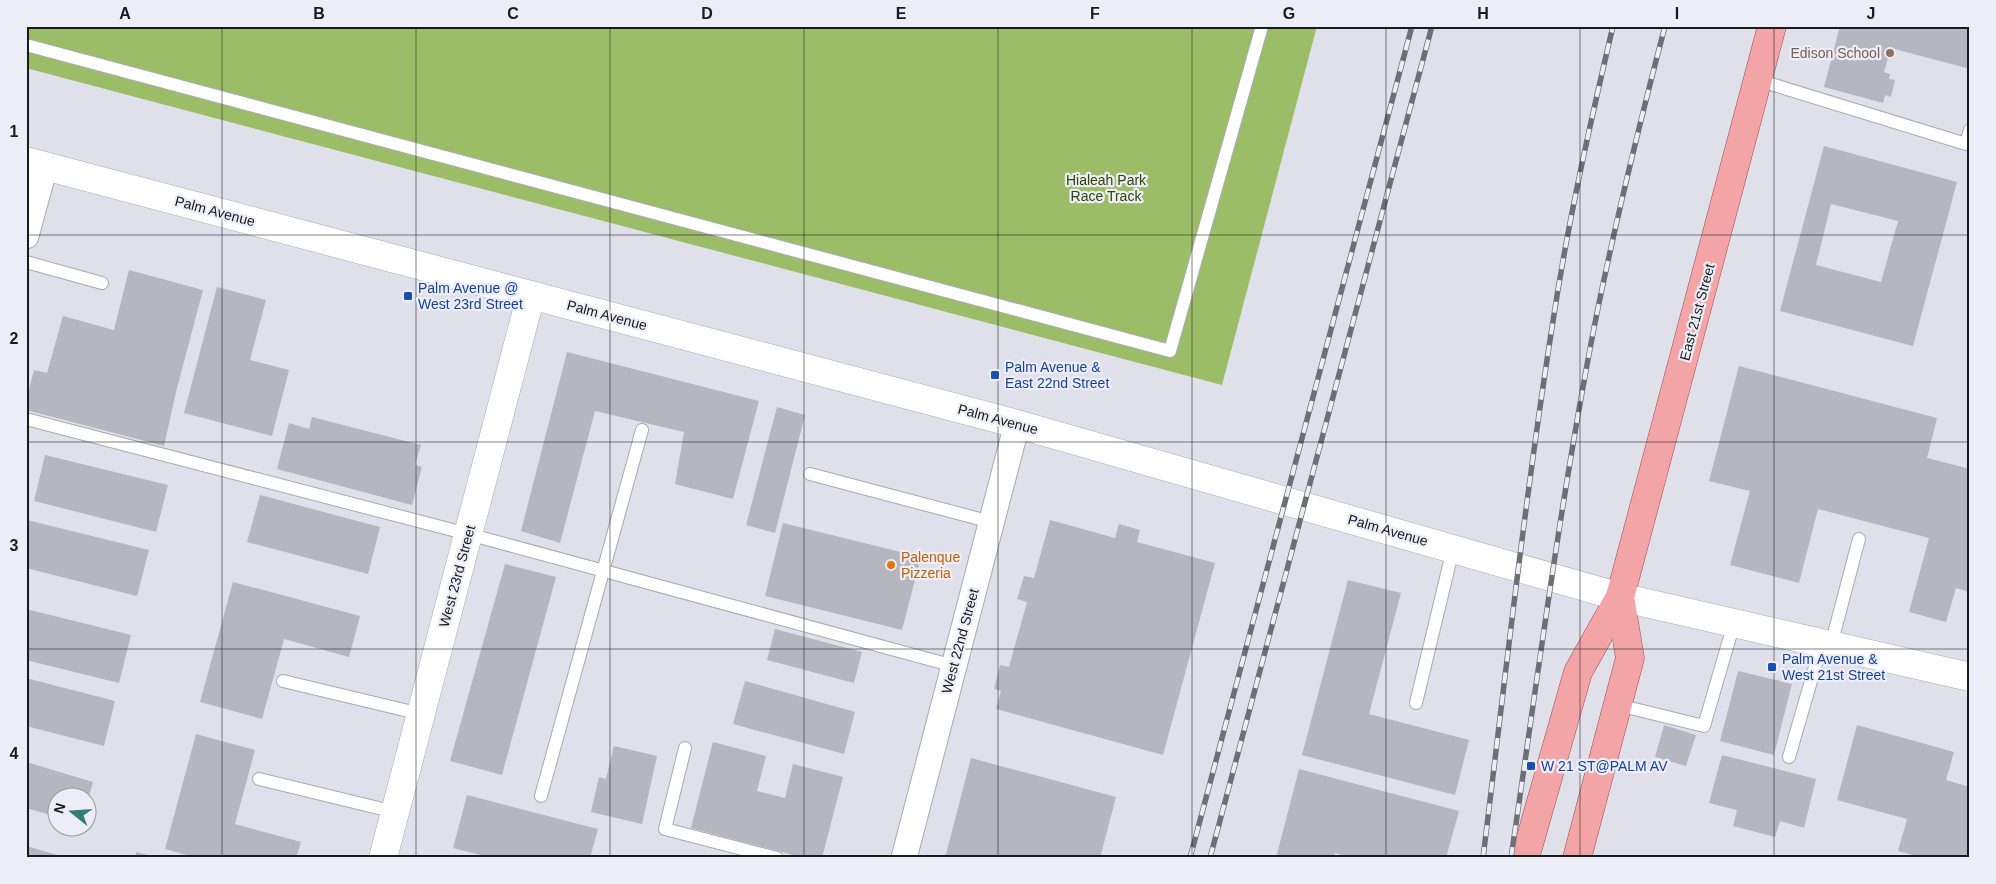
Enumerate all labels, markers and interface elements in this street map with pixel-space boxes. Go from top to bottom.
text: A [119,5,131,22]
text: B [313,5,325,22]
text: C [507,5,519,22]
text: D [701,5,713,22]
text: E [896,5,907,22]
text: F [1090,5,1100,22]
text: G [1283,5,1295,22]
text: H [1477,5,1489,22]
text: I [1675,5,1679,22]
text: J [1867,5,1875,22]
place label: Edison School [1790,45,1880,61]
marker: Edison School [1884,47,1896,59]
text: 1 [10,123,19,140]
park label: Hialeah Park Race Track [1066,172,1147,204]
street label: Palm Avenue [173,193,257,229]
street label: East 21st Street [1676,262,1718,362]
place label: Palm Avenue @ West 23rd Street [418,280,523,312]
marker: Palm Avenue @ West 23rd Street [402,290,414,302]
street label: Palm Avenue [565,297,649,333]
text: 2 [10,330,19,347]
place label: Palm Avenue & East 22nd Street [1005,359,1109,391]
marker: Palm Avenue & East 22nd Street [989,369,1001,381]
street label: Palm Avenue [956,401,1040,437]
street label: Palm Avenue [1346,511,1430,549]
street label: West 23rd Street [436,523,478,629]
text: 3 [10,537,19,554]
place label: Palenque Pizzeria [901,549,960,581]
marker: Palenque Pizzeria [885,559,897,571]
street label: West 22nd Street [938,587,982,695]
place label: Palm Avenue & West 21st Street [1782,651,1885,683]
marker: Palm Avenue & West 21st Street [1766,661,1778,673]
text: 4 [10,745,19,762]
place label: W 21 ST@PALM AV [1541,758,1668,774]
marker: W 21 ST@PALM AV [1525,760,1537,772]
north arrow [48,786,98,836]
text: N [50,801,69,815]

